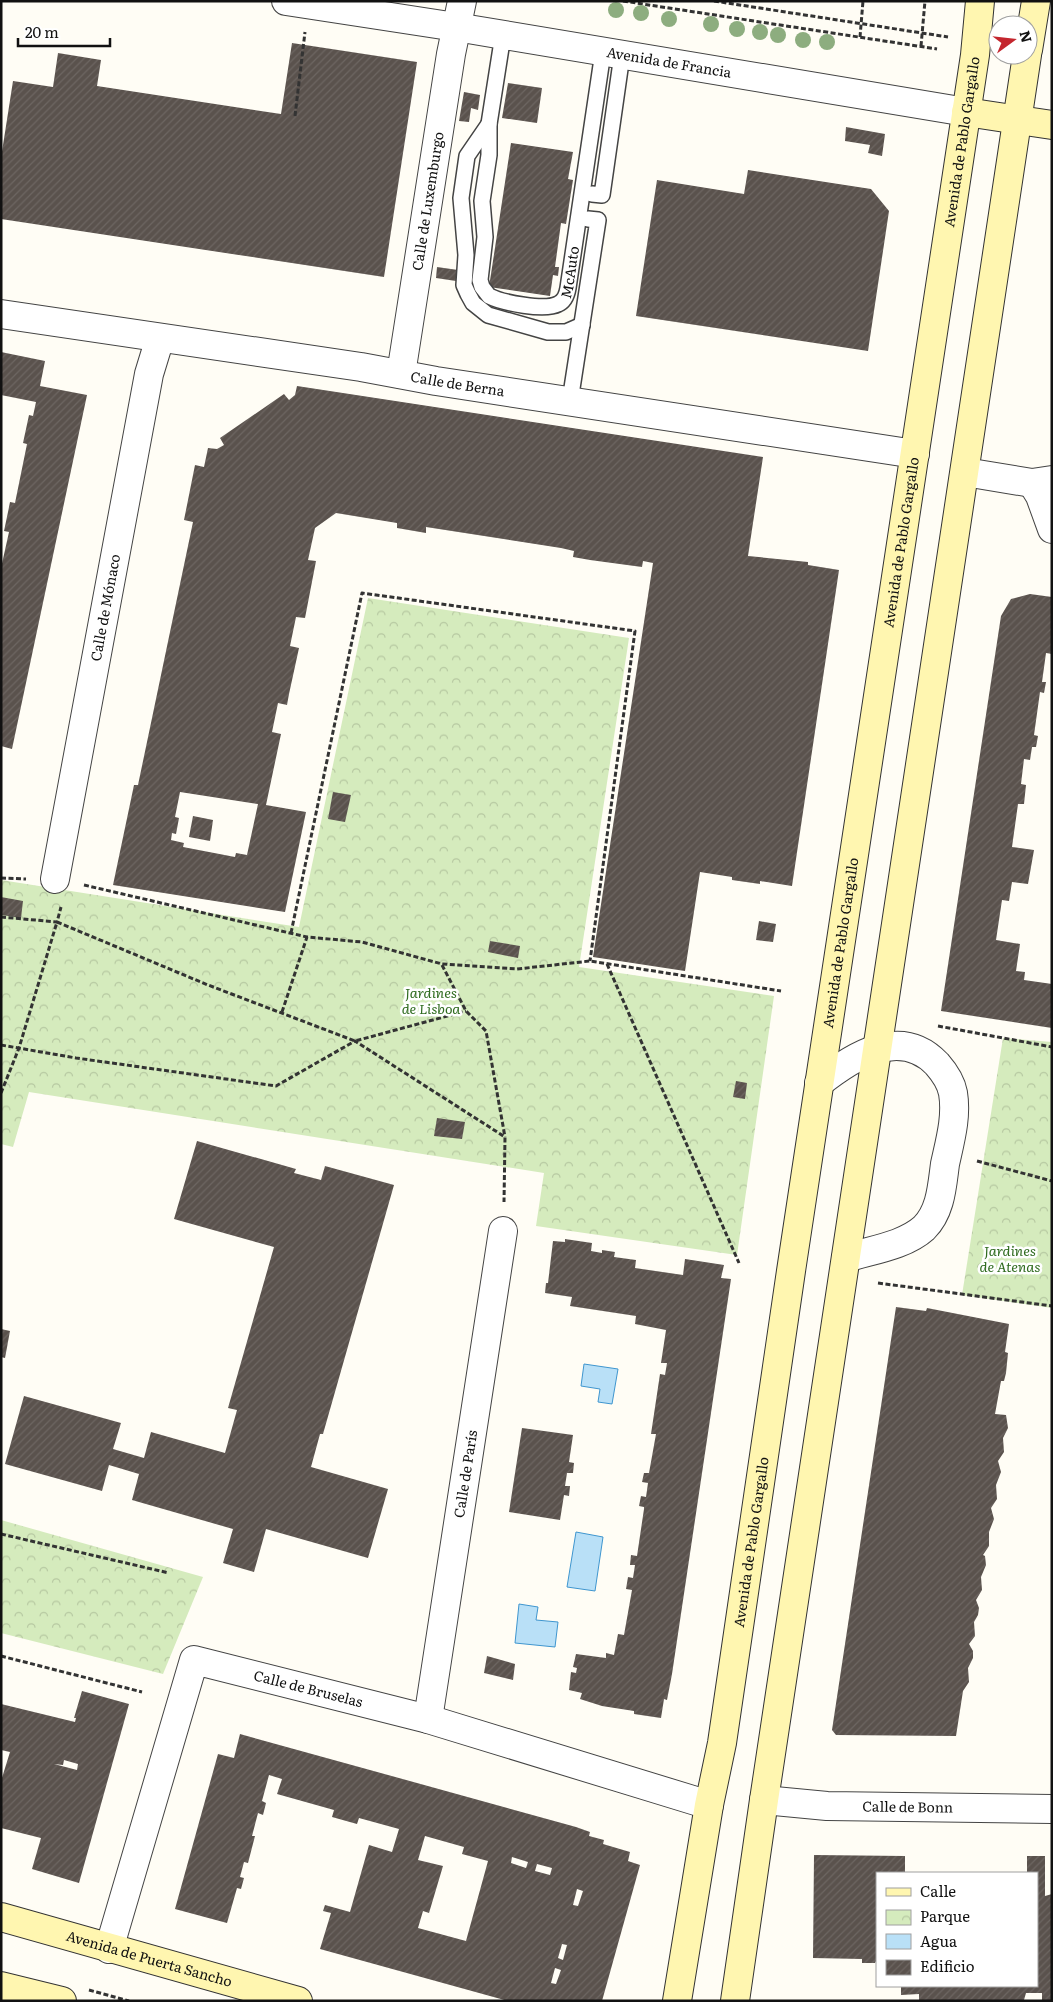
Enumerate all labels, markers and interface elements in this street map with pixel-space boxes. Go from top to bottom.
scale bar [18,15,110,47]
north arrow [988,15,1038,65]
text: 20 m [25,20,59,43]
text: N [1015,28,1038,45]
street label: Avenida de Francia [605,41,734,82]
street label: Avenida de Pablo Gargallo [938,55,984,228]
street label: Calle de Luxemburgo [406,130,448,272]
street label: McAuto [555,245,583,300]
street label: Calle de Berna [409,365,507,400]
street label: Avenida de Pablo Gargallo [878,455,923,629]
street label: Calle de Mónaco [85,552,124,663]
street label: Avenida de Pablo Gargallo [817,856,862,1029]
park label: Jardines de Lisboa [402,982,460,1018]
park label: Jardines de Atenas [980,1240,1041,1276]
street label: Calle de París [448,1428,481,1519]
street label: Avenida de Pablo Gargallo [728,1455,773,1629]
street label: Calle de Bruselas [252,1664,365,1711]
street label: Calle de Bonn [862,1795,953,1817]
legend [876,1872,1038,1987]
text: Calle [920,1879,956,1902]
text: Parque [920,1904,970,1927]
street label: Avenida de Puerta Sancho [64,1925,235,1991]
text: Agua [920,1929,958,1952]
text: Edificio [920,1954,975,1977]

